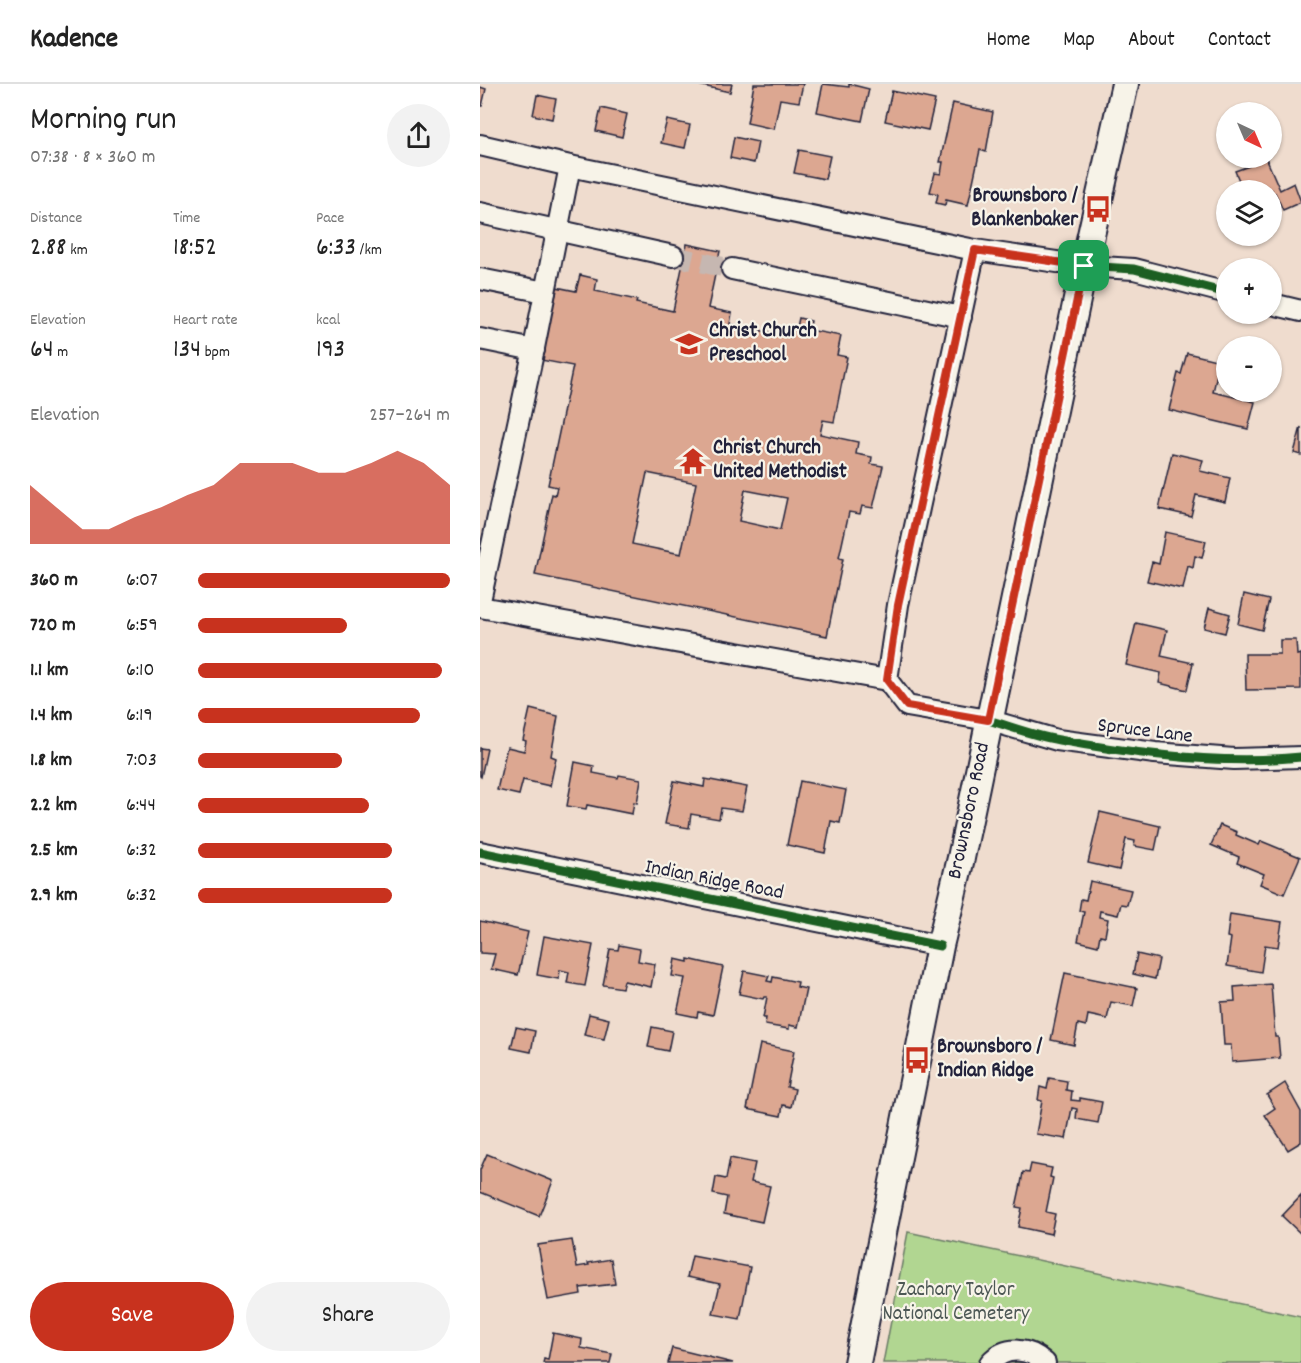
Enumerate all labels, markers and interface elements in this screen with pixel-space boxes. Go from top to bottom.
text: Kadence [30,21,118,61]
text: Home [986,26,1030,56]
text: Map [1063,26,1095,56]
text: About [1128,26,1175,56]
text: Contact [1208,26,1271,56]
text: Morning run [30,98,177,145]
north arrow [1216,102,1282,168]
map controls [1216,102,1282,402]
button: share [387,104,450,167]
text: 07:38 · 8 × 360 m [30,144,155,172]
button: layers [1216,180,1282,246]
place label: Brownsboro / Blankenbaker [971,182,1079,236]
bus stop icon: Brownsboro / Blankenbaker [1083,194,1113,224]
text: Distance [30,207,82,230]
text: Time [173,207,200,230]
text: Pace [316,207,344,230]
text: 2.88 [30,230,67,267]
text: 18:52 [173,230,217,267]
text: 6:33 [316,230,356,267]
text: km [67,239,88,262]
text: /km [356,239,382,262]
pin [1058,240,1109,291]
icon: arrive [1067,249,1100,282]
button: + [1216,258,1282,324]
text: Elevation [30,309,86,332]
text: Heart rate [173,309,238,332]
text: kcal [316,309,340,332]
place label: Christ Church Preschool [709,317,817,371]
school or university icon: Christ Church Preschool [674,329,704,359]
text: 64 [30,332,54,369]
text: 134 [173,332,201,369]
text: 193 [316,332,345,369]
button: − [1216,336,1282,402]
text: m [54,341,68,364]
text: bpm [201,341,230,364]
text: Elevation [30,402,100,430]
text: 257–264 m [369,402,450,430]
place label: Christ Church United Methodist [713,434,847,488]
temple icon: Christ Church United Methodist [678,446,708,476]
text: 360 m [30,567,78,595]
text: 6:07 [126,567,158,595]
text: 720 m [30,612,76,640]
text: 6:59 [126,612,158,640]
text: 1.1 km [30,657,69,685]
text: 6:10 [126,657,154,685]
text: 1.4 km [30,702,73,730]
text: 6:19 [126,702,153,730]
street label: Spruce Lane [1096,711,1194,753]
street label: Brownsboro Road [941,740,999,882]
text: 1.8 km [30,747,72,775]
text: 7:03 [126,747,157,775]
text: 2.2 km [30,792,77,820]
text: 6:44 [126,792,156,820]
text: 2.5 km [30,837,78,865]
text: 6:32 [126,837,157,865]
street label: Indian Ridge Road [642,853,786,909]
text: 2.9 km [30,882,78,910]
text: 6:32 [126,882,157,910]
place label: Brownsboro / Indian Ridge [937,1033,1043,1087]
bus stop icon: Brownsboro / Indian Ridge [902,1045,932,1075]
park label: Zachary Taylor National Cemetery [882,1276,1030,1330]
button: Save [30,1282,234,1351]
button: Share [246,1282,450,1351]

